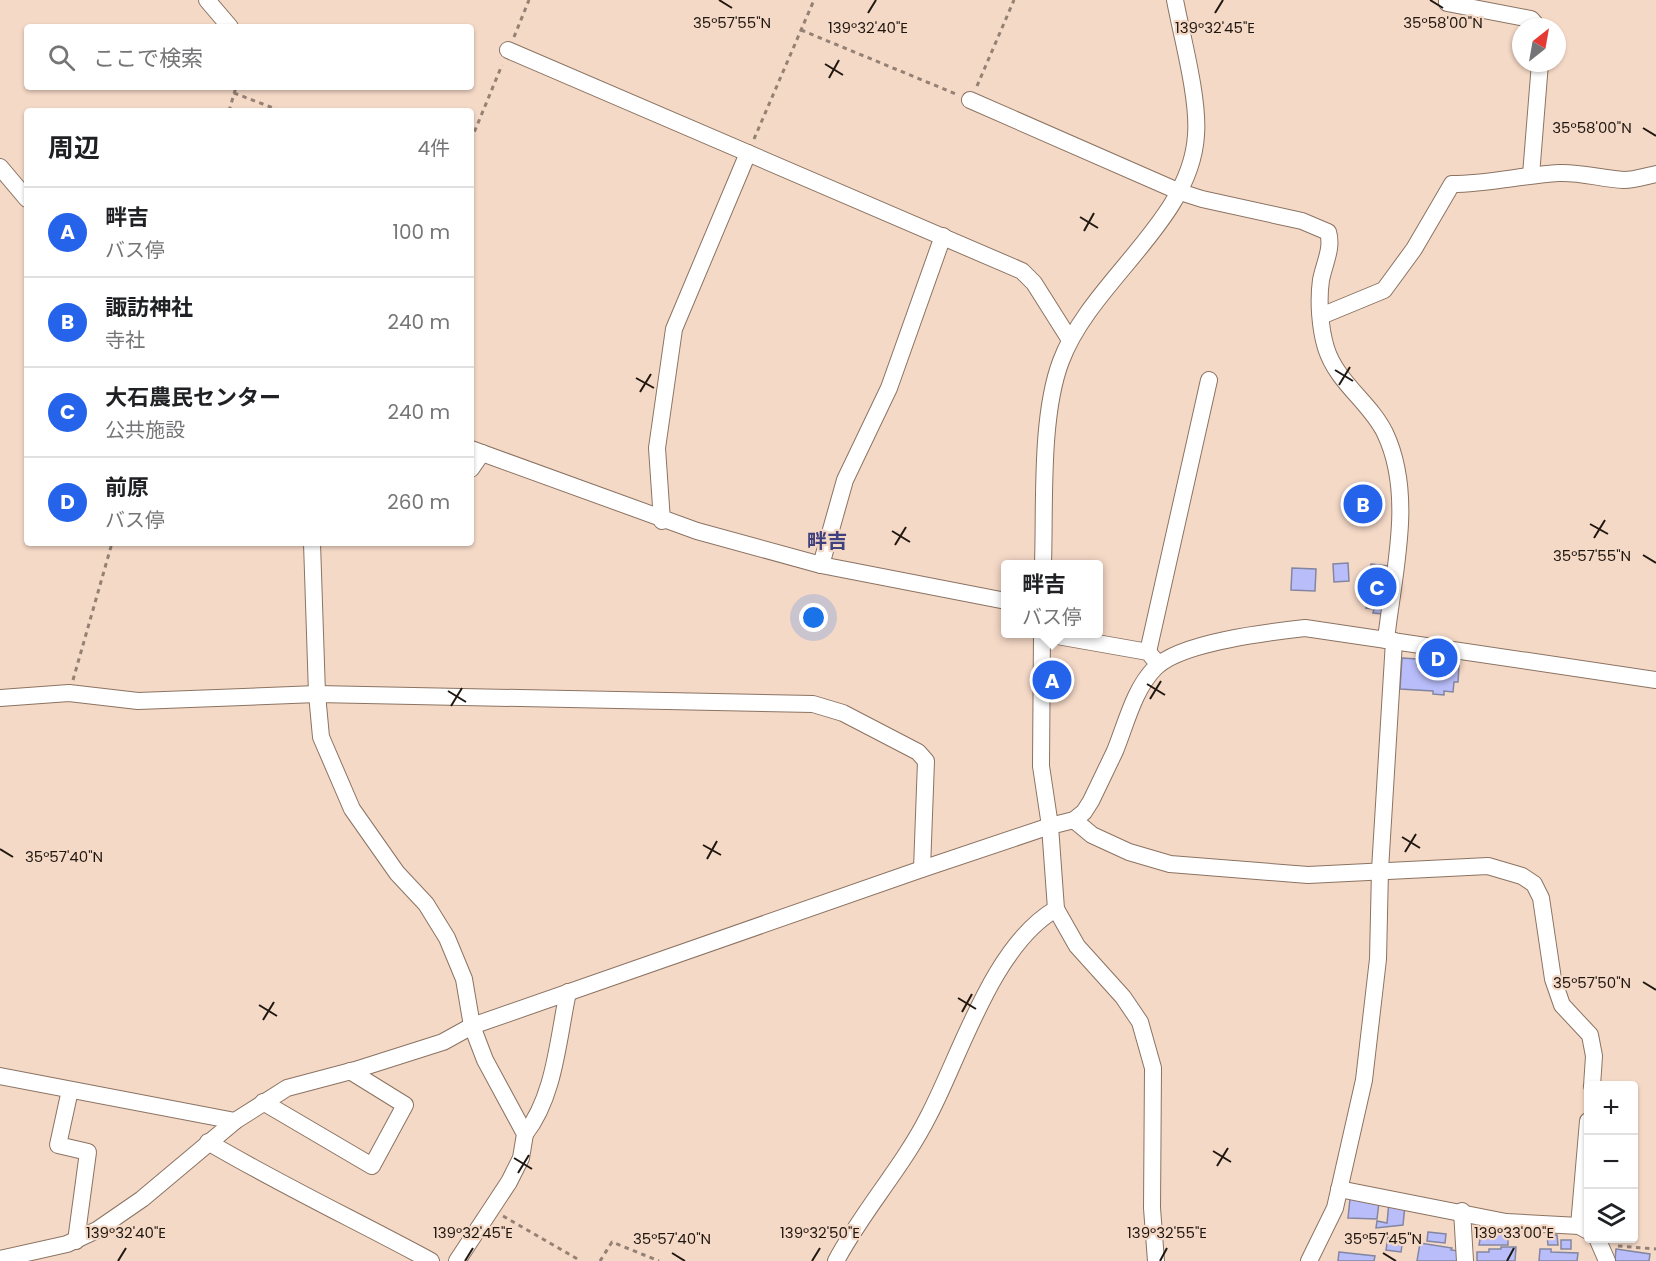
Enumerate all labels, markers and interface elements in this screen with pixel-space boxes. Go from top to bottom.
text: 35°57'55"N [693,12,771,33]
text: 35°58'00"N [1403,12,1483,33]
text: 139°32'40"E [828,17,908,38]
text: 139°32'45"E [1175,17,1255,38]
north arrow [1512,18,1566,72]
search box [24,24,474,90]
icon: search [45,41,78,74]
text: ここで検索 [93,43,203,74]
text: 35°58'00"N [1552,117,1632,138]
text: 周辺 [48,130,100,166]
text: 4件 [417,134,450,162]
text: 畔吉 [105,202,149,233]
text: A [60,218,75,246]
text: 100 m [393,218,450,246]
text: バス停 [105,236,165,264]
text: 諏訪神社 [105,292,193,323]
text: B [61,308,74,336]
text: 240 m [387,308,450,336]
text: 寺社 [105,326,145,354]
text: 大石農民センター [105,382,281,413]
text: C [60,398,75,426]
text: 240 m [387,398,450,426]
text: 公共施設 [105,416,185,444]
text: 前原 [105,472,149,503]
pin: B [1344,482,1382,526]
text: D [60,488,75,516]
text: 260 m [387,488,450,516]
text: バス停 [105,506,165,534]
district label: 畔吉 [807,527,847,555]
text: 35°57'55"N [1553,545,1631,566]
popup [1001,560,1103,638]
pin: C [1358,564,1396,610]
text: 畔吉 [1022,569,1066,600]
your location [799,603,828,632]
text: バス停 [1022,603,1082,631]
pin: D [1418,636,1458,680]
pin: A [1032,658,1072,702]
text: 35°57'40"N [25,846,103,867]
text: 35°57'50"N [1553,972,1631,993]
map controls [1584,1081,1638,1243]
button: + [1584,1081,1638,1135]
button: − [1584,1135,1638,1189]
button: layers [1584,1189,1638,1243]
text: 139°32'40"E [86,1222,166,1243]
text: 139°32'45"E [433,1222,513,1243]
text: 139°32'50"E [780,1222,860,1243]
text: 139°32'55"E [1127,1222,1207,1243]
text: 139°33'00"E [1474,1222,1554,1243]
text: 35°57'40"N [633,1228,711,1249]
text: 35°57'45"N [1344,1228,1422,1249]

